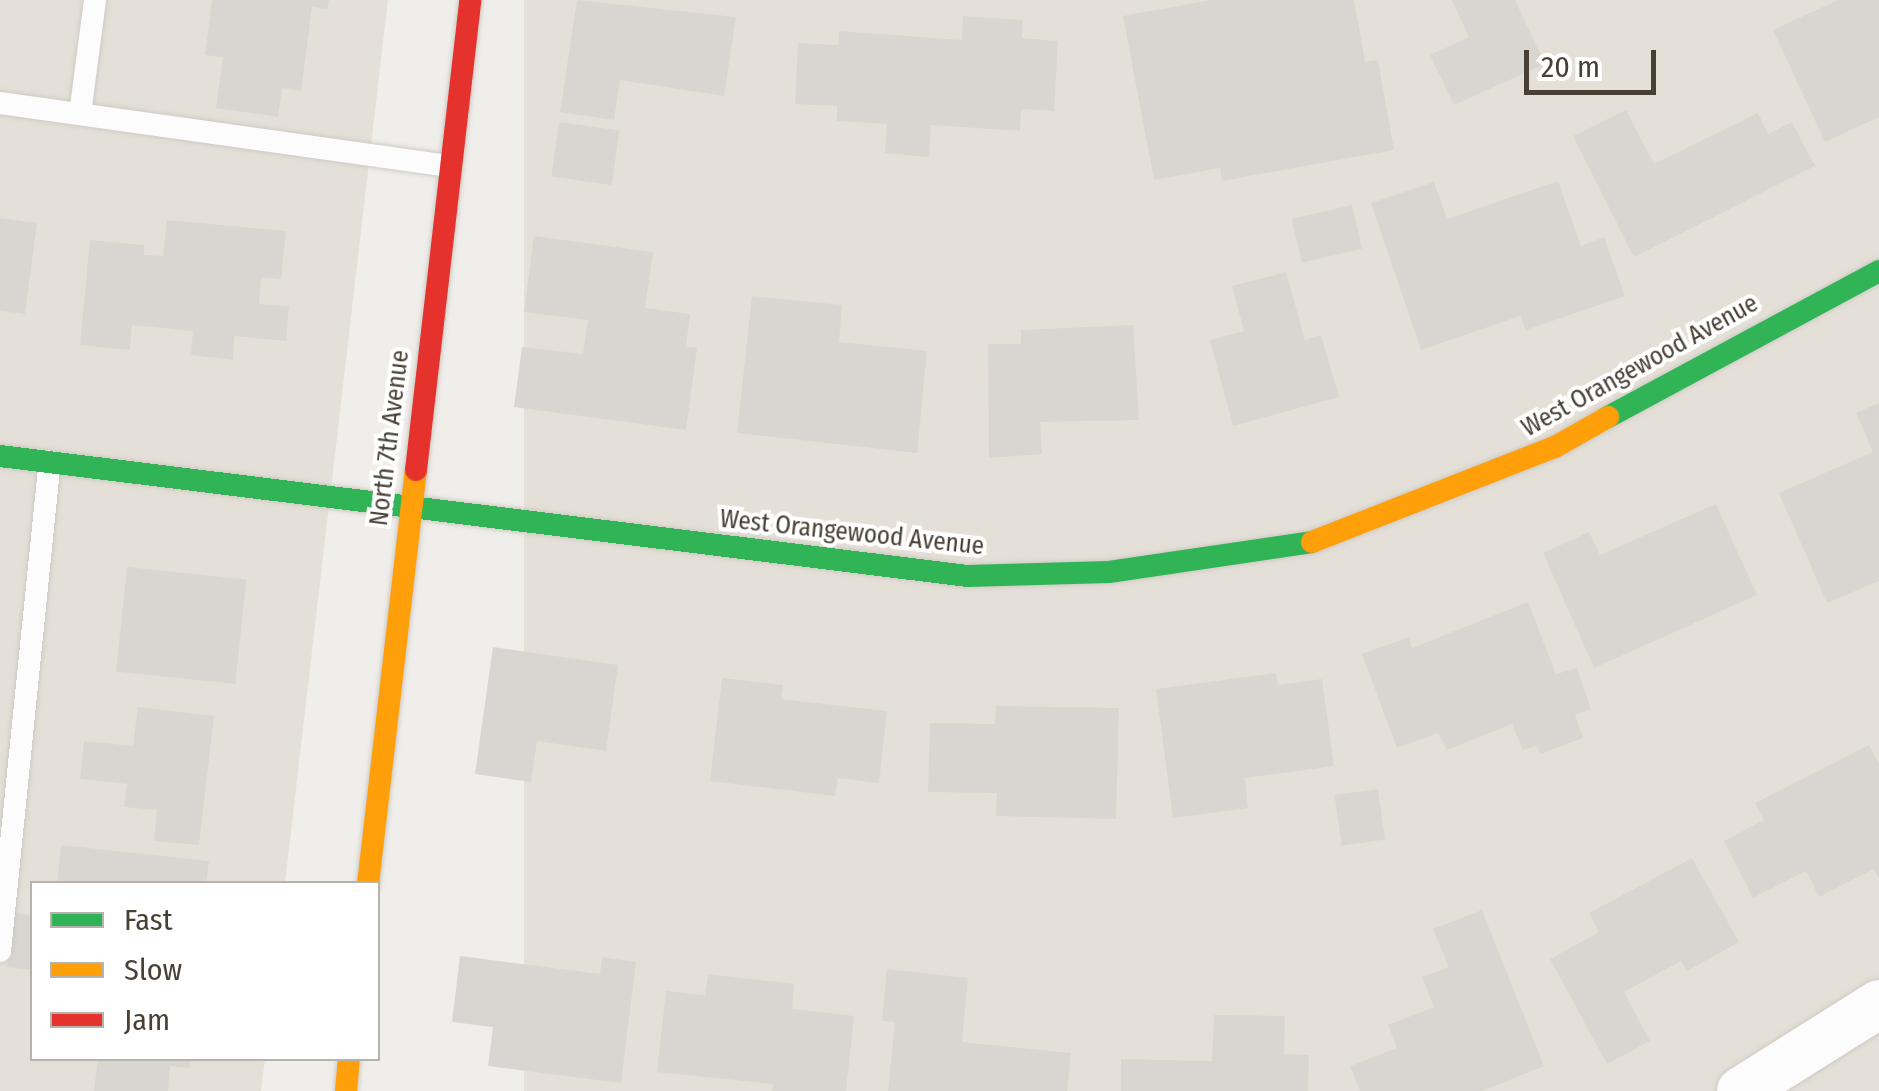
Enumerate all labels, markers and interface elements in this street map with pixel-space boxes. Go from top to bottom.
scale bar [1529,30,1662,92]
text: 20 m [1541,49,1600,85]
street label: West Orangewood Avenue [1517,289,1763,443]
street label: North 7th Avenue [364,348,416,528]
street label: West Orangewood Avenue [718,504,986,562]
legend [30,881,380,1061]
text: Fast [124,902,172,938]
text: Slow [124,952,182,988]
text: Jam [124,1002,170,1038]

